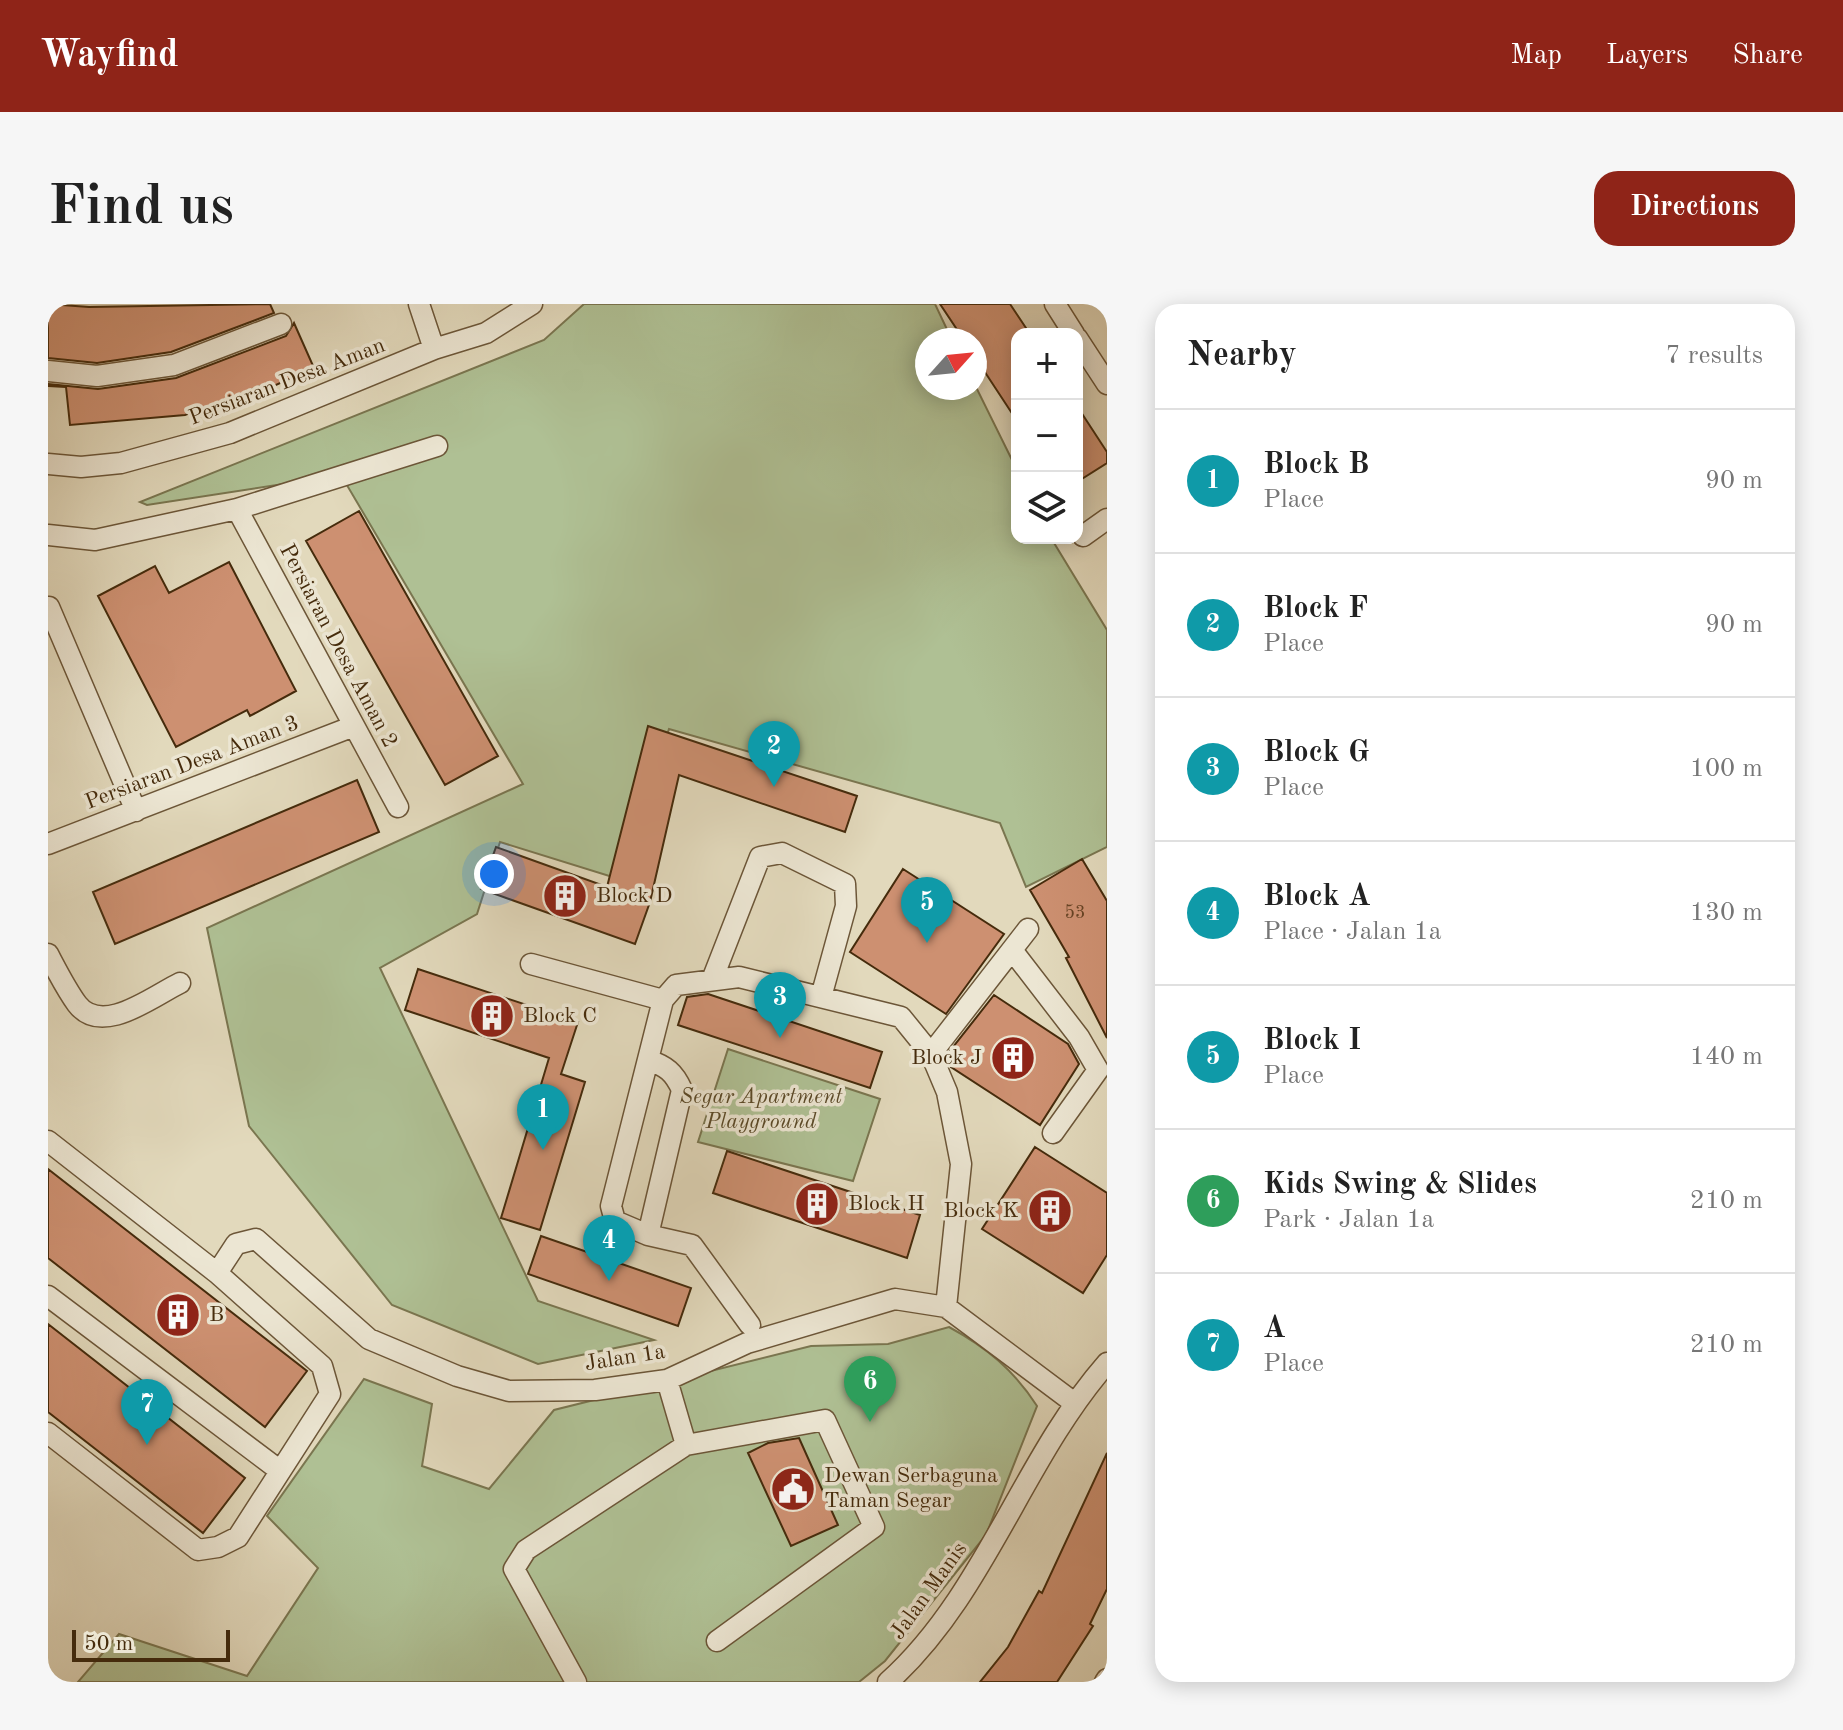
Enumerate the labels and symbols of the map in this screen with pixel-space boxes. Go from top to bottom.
north arrow [915,328,987,400]
street label: Persiaran Desa Aman [186,334,388,430]
street label: Persiaran Desa Aman 2 [275,541,401,751]
street label: Persiaran Desa Aman 3 [82,712,302,814]
pin: 2 [748,721,800,787]
your location [474,854,514,894]
building icon: Block D [541,872,589,920]
pin: 5 [901,877,953,943]
place label: Block D [596,885,672,907]
house number: 53 [1065,904,1085,922]
pin: 3 [754,972,806,1038]
building icon: Block C [468,992,516,1040]
place label: Block C [523,1005,597,1027]
building icon: Block J [989,1034,1037,1082]
place label: Block J [911,1047,982,1069]
pin: 1 [517,1084,569,1150]
park label: Segar Apartment Playground [679,1086,844,1133]
building icon: Block H [793,1180,841,1228]
building icon: Block K [1026,1187,1074,1235]
place label: Block H [848,1193,925,1215]
place label: Block K [943,1200,1019,1222]
pin: 4 [583,1215,635,1281]
building icon: B [154,1291,202,1339]
place label: B [209,1304,224,1326]
street label: Jalan 1a [583,1341,667,1375]
pin: 6 [844,1356,896,1422]
pin: 7 [121,1379,173,1445]
public building icon: Dewan Serbaguna Taman Segar [769,1465,817,1513]
place label: Dewan Serbaguna Taman Segar [824,1465,998,1512]
street label: Jalan Manis [887,1538,971,1644]
scale bar [72,1626,230,1662]

